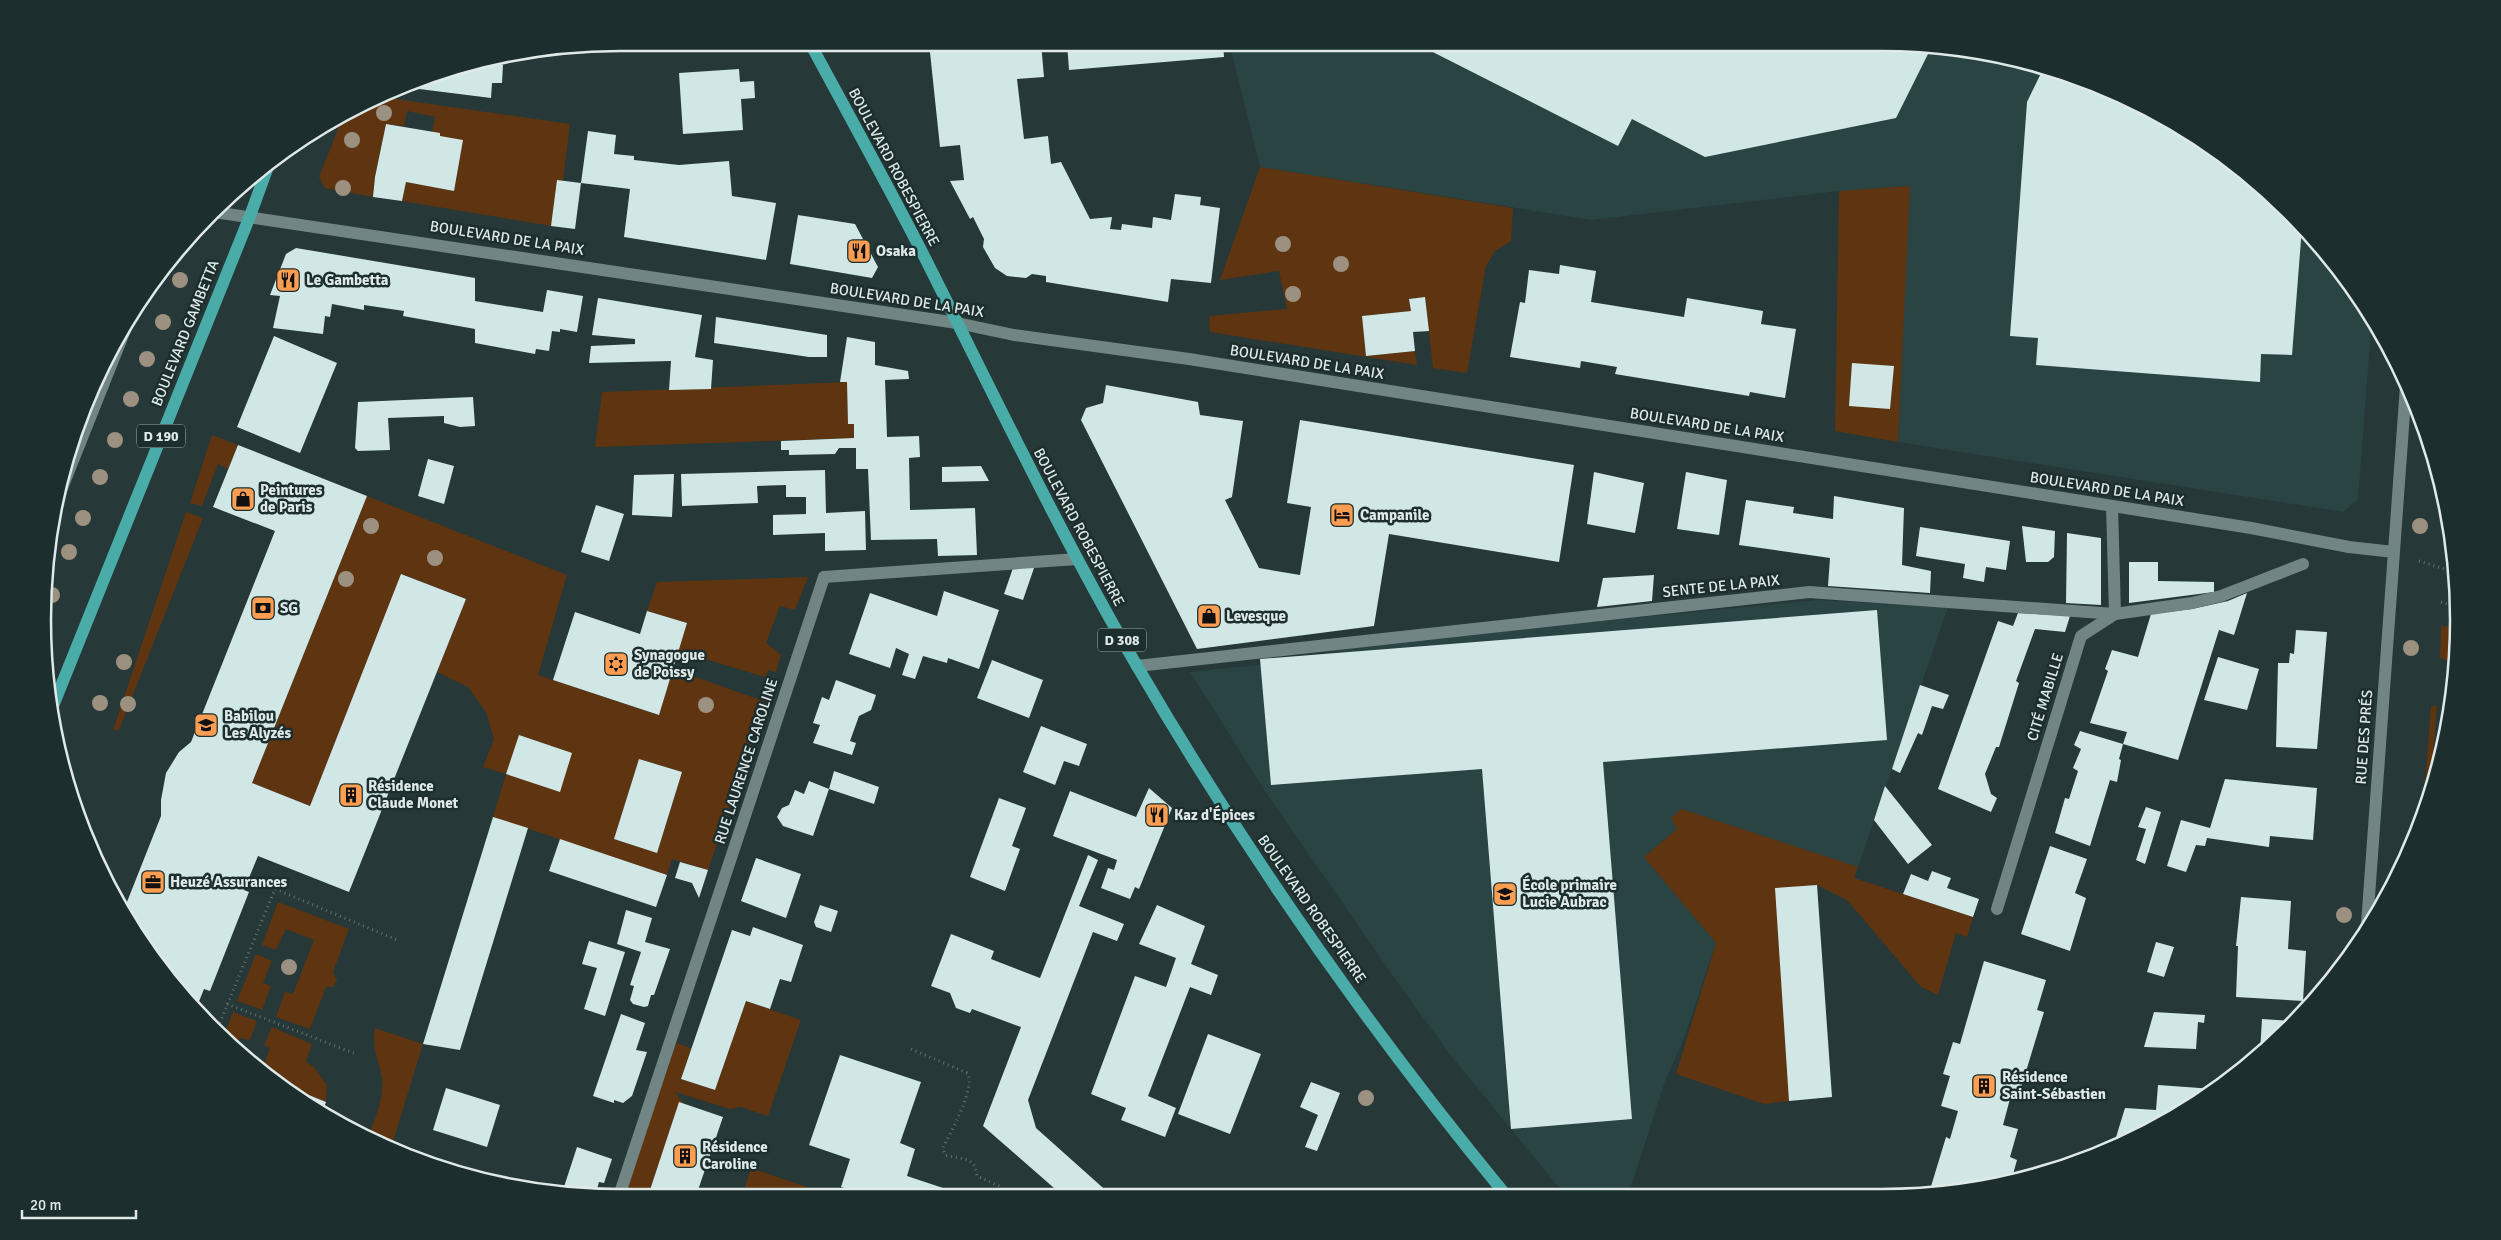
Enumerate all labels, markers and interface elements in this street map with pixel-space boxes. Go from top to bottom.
street label: BOULEVARD ROBESPIERRE [845,85,943,249]
street label: BOULEVARD DE LA PAIX [429,217,586,259]
restaurant icon: Osaka [846,238,872,264]
place label: Osaka [876,242,916,260]
street label: BOULEVARD GAMBETTA [147,257,223,409]
restaurant icon: Le Gambetta [275,267,301,293]
place label: Le Gambetta [306,271,389,289]
street label: BOULEVARD DE LA PAIX [829,279,986,321]
street label: BOULEVARD DE LA PAIX [1229,341,1386,383]
street label: BOULEVARD DE LA PAIX [1629,404,1786,446]
road number: D 190 [137,424,185,448]
street label: BOULEVARD ROBESPIERRE [1030,445,1128,609]
street label: BOULEVARD DE LA PAIX [2029,468,2186,510]
place label: Peintures de Paris [260,481,323,516]
shop icon: Peintures de Paris [230,486,256,512]
hotel icon: Campanile [1329,502,1355,528]
place label: Campanile [1360,506,1429,524]
street label: SENTE DE LA PAIX [1661,571,1781,601]
bank icon: SG [250,595,276,621]
place label: SG [280,599,298,617]
shop icon: Levesque [1196,603,1222,629]
place label: Levesque [1226,607,1286,625]
road number: D 308 [1098,628,1146,652]
place label: Synagogue de Poissy [634,646,705,681]
street label: CITÉ MABILLE [2022,650,2067,743]
synagogue icon: Synagogue de Poissy [603,651,629,677]
street label: RUE LAURENCE CAROLINE [711,676,781,846]
street label: RUE DES PRÉS [2351,689,2376,785]
place label: Babilou Les Alyzés [224,707,292,742]
school or university icon: Babilou Les Alyzés [193,712,219,738]
place label: Résidence Claude Monet [368,777,459,812]
building icon: Résidence Claude Monet [338,782,364,808]
restaurant icon: Kaz d'Épices [1144,802,1170,828]
place label: Kaz d'Épices [1174,805,1255,824]
street label: BOULEVARD ROBESPIERRE [1254,832,1370,986]
office icon: Heuzé Assurances [140,869,166,895]
place label: Heuzé Assurances [170,873,288,891]
place label: École primaire Lucie Aubrac [1522,875,1617,911]
school or university icon: École primaire Lucie Aubrac [1492,881,1518,907]
place label: Résidence Saint-Sébastien [2002,1068,2106,1103]
building icon: Résidence Saint-Sébastien [1971,1073,1997,1099]
place label: Résidence Caroline [702,1138,768,1173]
building icon: Résidence Caroline [672,1143,698,1169]
scale bar [22,1188,136,1220]
text: 20 m [30,1196,61,1214]

